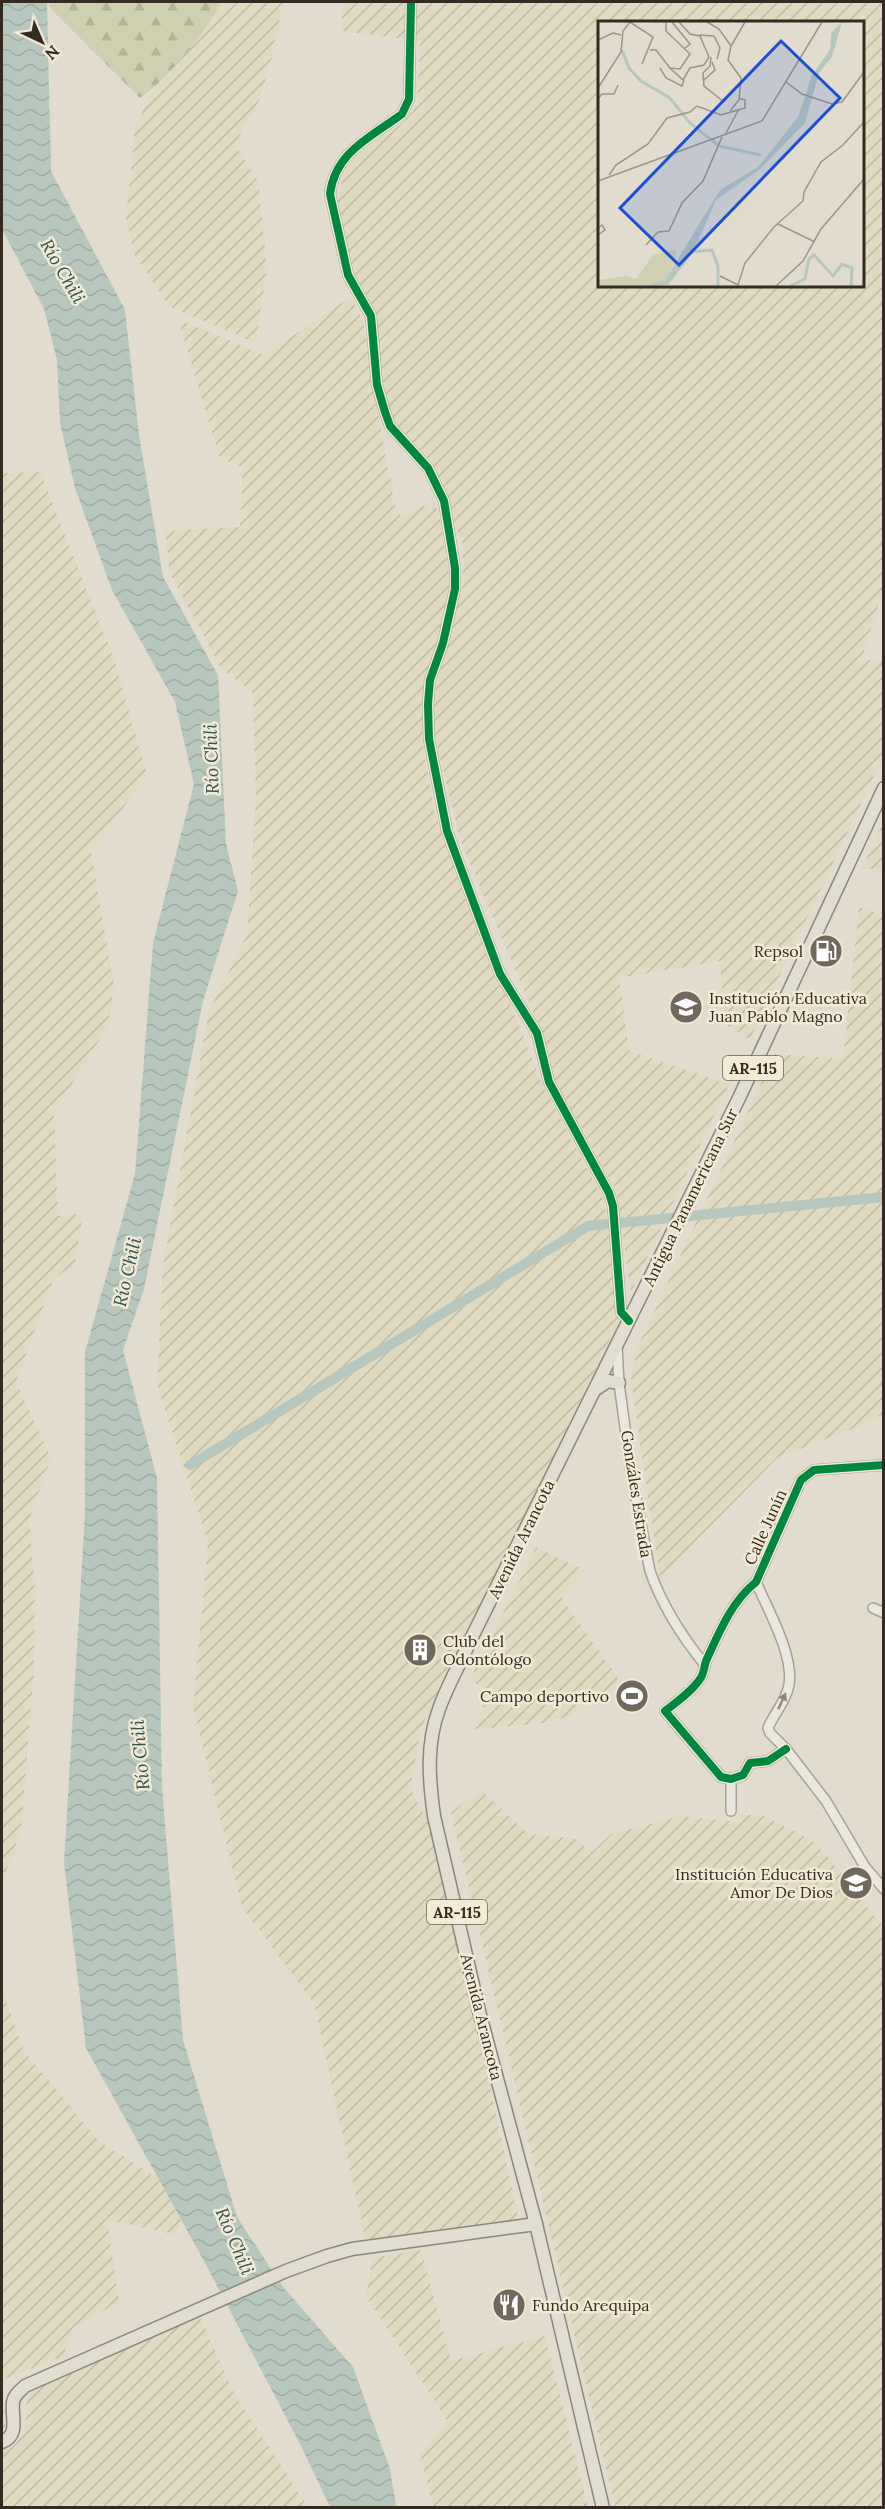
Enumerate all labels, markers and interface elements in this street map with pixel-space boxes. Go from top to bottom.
north arrow [12,12,72,72]
inset map [598,21,864,286]
text: N [41,41,64,64]
water label: Río Chili [35,235,91,307]
water label: Río Chili [198,723,224,795]
fuel station icon: Repsol [808,933,844,969]
place label: Repsol [754,941,803,961]
place label: Institución Educativa Juan Pablo Magno [708,988,867,1026]
school or university icon: Institución Educativa Juan Pablo Magno [668,989,704,1025]
road number: AR-115 [723,1056,783,1080]
street label: Antigua Panamericana Sur [638,1105,742,1290]
water label: Río Chili [108,1235,146,1309]
street label: Gonzáles Estrada [617,1429,657,1559]
street label: Avenida Arancota [483,1476,558,1603]
street label: Calle Junín [739,1486,791,1568]
place label: Club del Odontólogo [443,1631,532,1669]
building icon: Club del Odontólogo [402,1632,438,1668]
sports icon: Campo deportivo [614,1678,650,1714]
place label: Campo deportivo [480,1686,609,1706]
one-way arrow [778,1693,787,1710]
water label: Río Chili [125,1719,155,1791]
place label: Institución Educativa Amor De Dios [675,1864,833,1902]
school or university icon: Institución Educativa Amor De Dios [838,1865,874,1901]
road number: AR-115 [427,1900,487,1924]
street label: Avenida Arancota [456,1951,507,2082]
water label: Río Chili [211,2204,259,2278]
restaurant icon: Fundo Arequipa [491,2287,527,2323]
place label: Fundo Arequipa [532,2295,650,2315]

